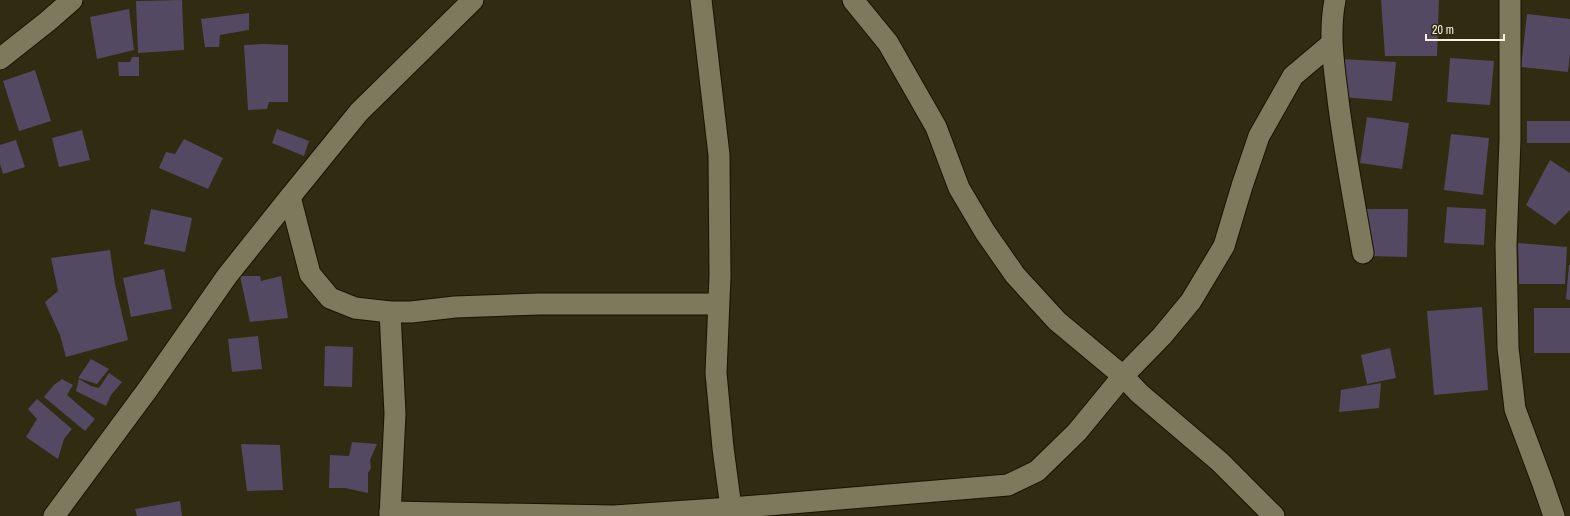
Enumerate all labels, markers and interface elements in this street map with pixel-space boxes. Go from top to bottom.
scale bar [1426,16,1504,42]
text: 20 m [1432,22,1454,38]

